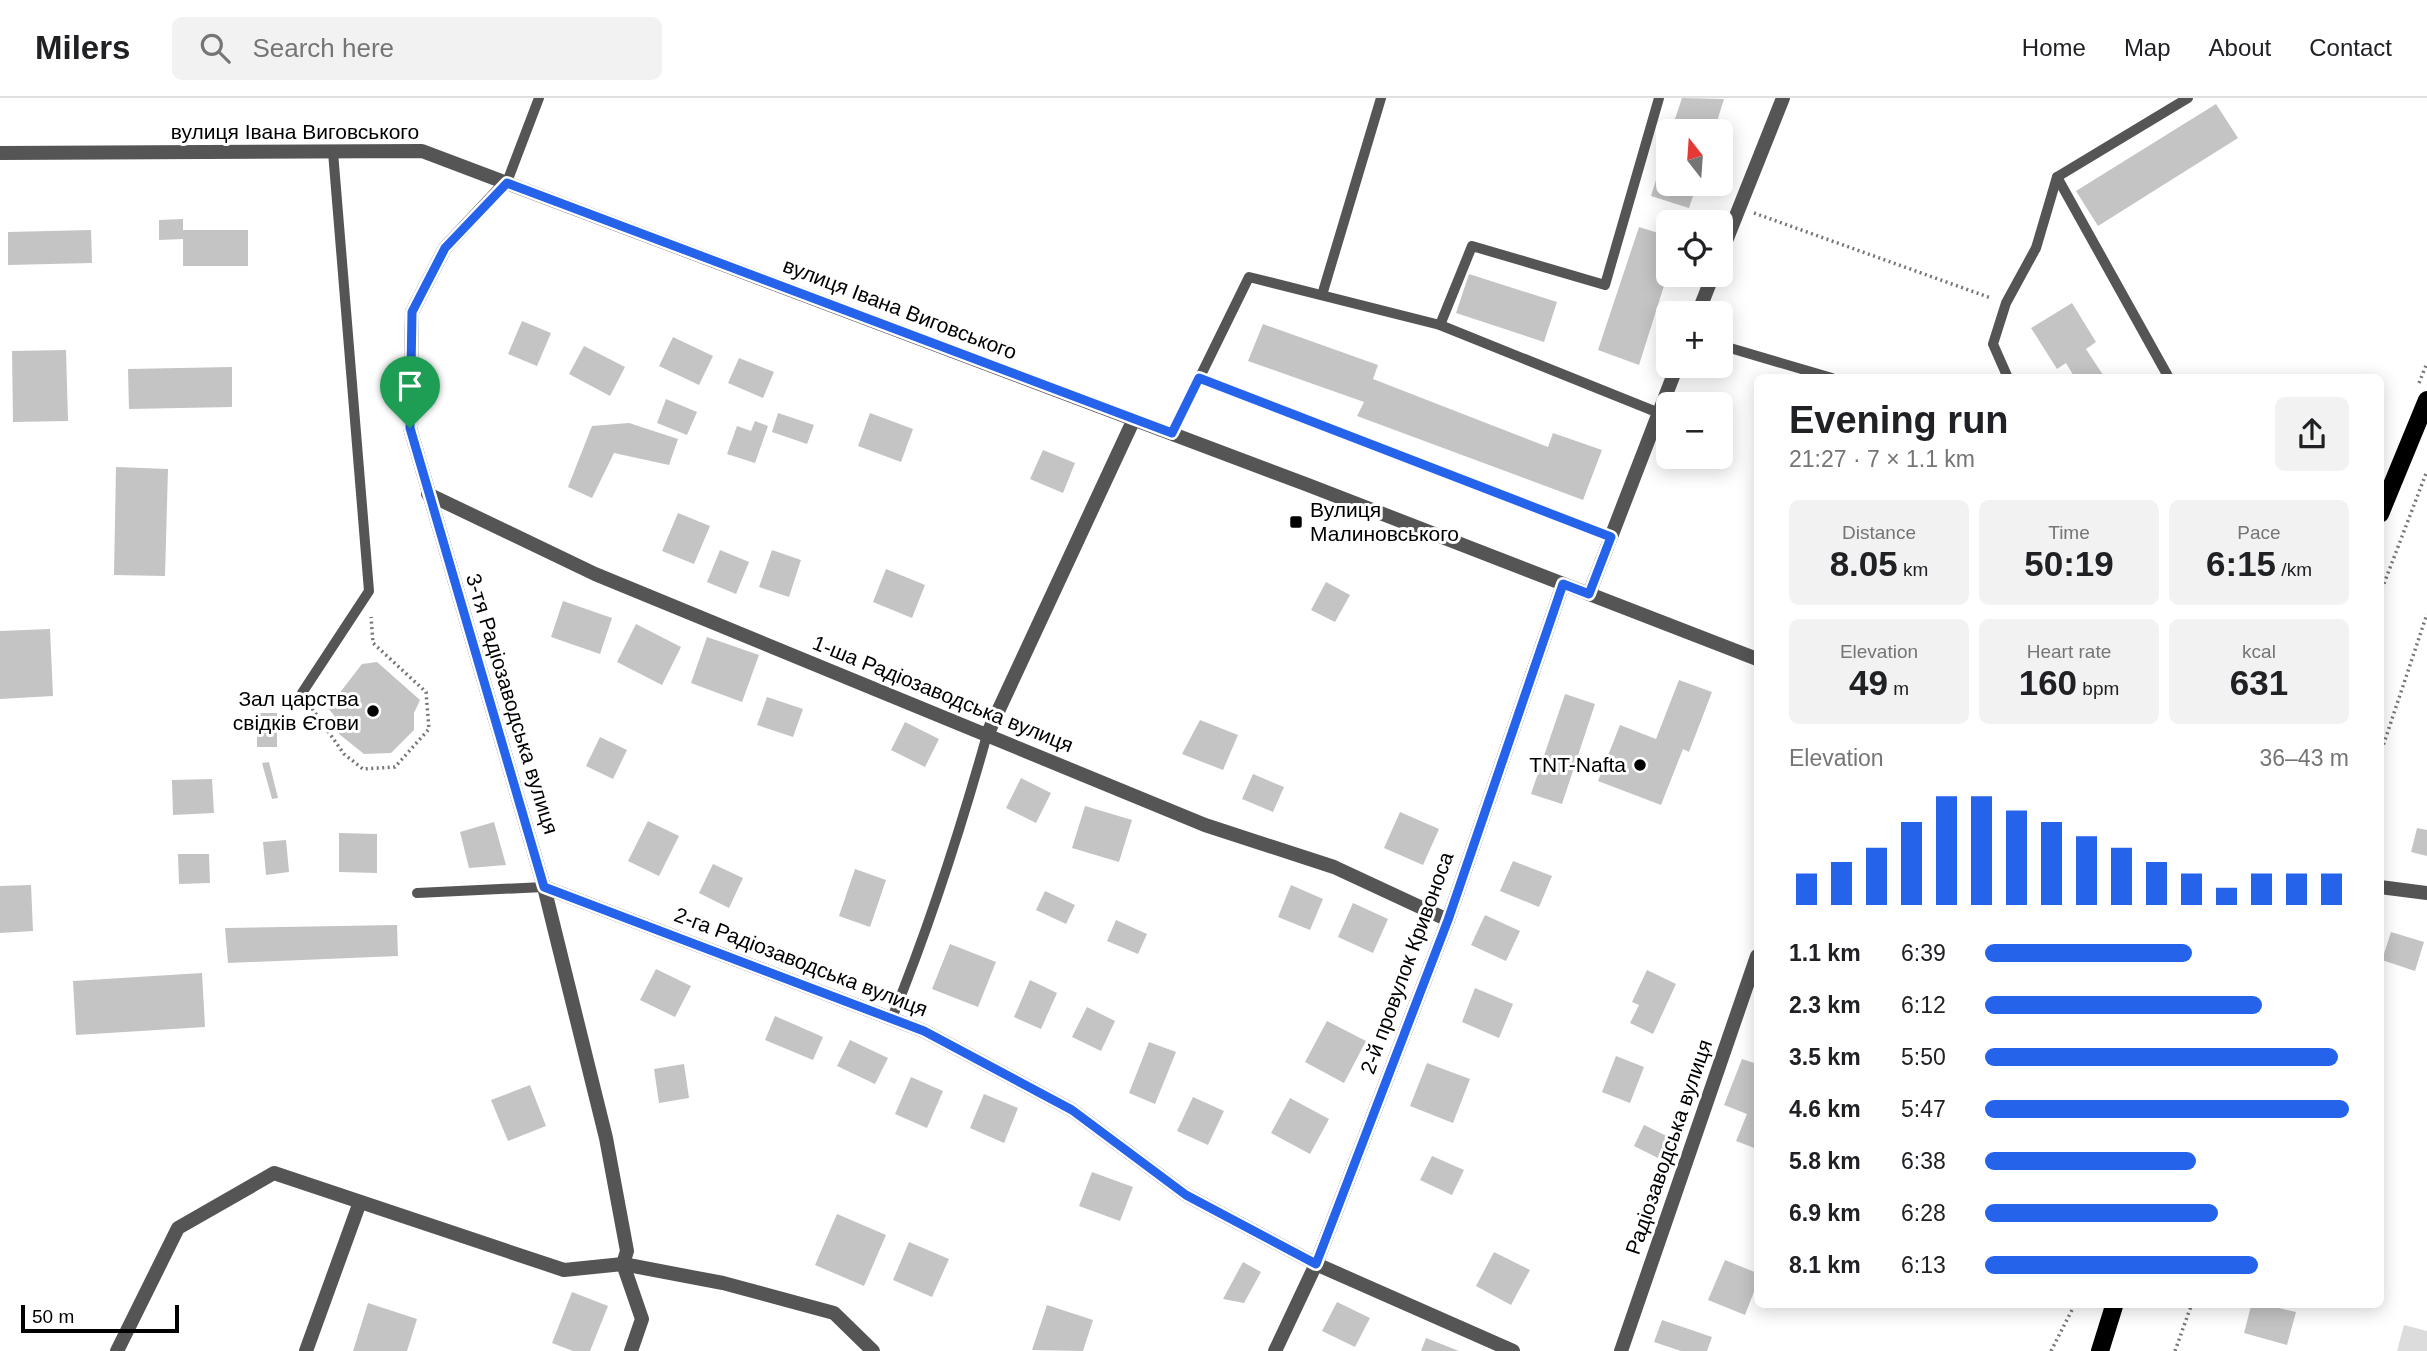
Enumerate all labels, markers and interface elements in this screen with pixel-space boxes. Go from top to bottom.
search box [172,17,662,80]
text: Milers [35,29,130,66]
icon: search [196,29,234,67]
text: Search here [252,33,394,63]
text: Home [2022,34,2086,61]
text: Map [2124,34,2171,61]
text: About [2209,34,2271,61]
text: Contact [2309,34,2392,61]
north arrow [1656,119,1732,196]
map controls [1656,119,1733,469]
street label: вулиця Івана Виговського [171,120,419,143]
button: locate [1656,210,1733,287]
street label: вулиця Івана Виговського [780,253,1020,364]
button: + [1656,301,1733,378]
pin [380,356,440,428]
icon: arrive [391,367,429,405]
button: − [1656,392,1733,469]
button: share [2275,397,2349,471]
text: Evening run [1789,399,2009,441]
text: 21:27 · 7 × 1.1 km [1789,446,1975,472]
place label: Вулиця Малиновського [1310,498,1459,545]
marker: Вулиця Малиновського [1288,514,1304,530]
text: Distance [1842,522,1916,543]
text: Time [2048,522,2090,543]
text: Pace [2237,522,2281,543]
text: 8.05 [1830,544,1898,583]
text: 50:19 [2024,544,2114,583]
text: 6:15 [2206,544,2276,583]
text: km [1898,559,1928,580]
text: /km [2276,559,2312,580]
street label: 3-тя Радіозаводська вулиця [462,571,563,837]
street label: 1-ша Радіозаводська вулиця [810,631,1077,756]
text: Elevation [1840,641,1918,662]
text: Heart rate [2027,641,2111,662]
text: kcal [2242,641,2276,662]
text: 49 [1849,663,1888,702]
text: 160 [2019,663,2077,702]
text: 631 [2230,663,2288,702]
text: m [1888,678,1909,699]
text: bpm [2077,678,2119,699]
place label: Зал царства свідків Єгови [233,687,359,734]
marker: Зал царства свідків Єгови [365,703,381,719]
text: Elevation [1789,745,1884,771]
text: 36–43 m [2259,745,2349,771]
place label: TNT-Nafta [1529,753,1626,776]
marker: TNT-Nafta [1632,757,1648,773]
street label: 2-й провулок Кривоноса [1356,848,1458,1077]
street label: 2-га Радіозаводська вулиця [671,903,931,1020]
text: 1.1 km [1789,940,1861,966]
text: 6:39 [1901,940,1946,966]
text: 2.3 km [1789,992,1861,1018]
text: 6:12 [1901,992,1946,1018]
street label: Радіозаводська вулиця [1621,1036,1716,1257]
text: 3.5 km [1789,1044,1861,1070]
text: 5:50 [1901,1044,1946,1070]
text: 4.6 km [1789,1096,1861,1122]
text: 5:47 [1901,1096,1946,1122]
text: 5.8 km [1789,1148,1861,1174]
text: 6:38 [1901,1148,1946,1174]
text: 6.9 km [1789,1200,1861,1226]
text: 6:28 [1901,1200,1946,1226]
text: 8.1 km [1789,1252,1861,1278]
text: 6:13 [1901,1252,1946,1278]
scale bar [21,1302,178,1334]
text: 50 m [32,1306,74,1327]

